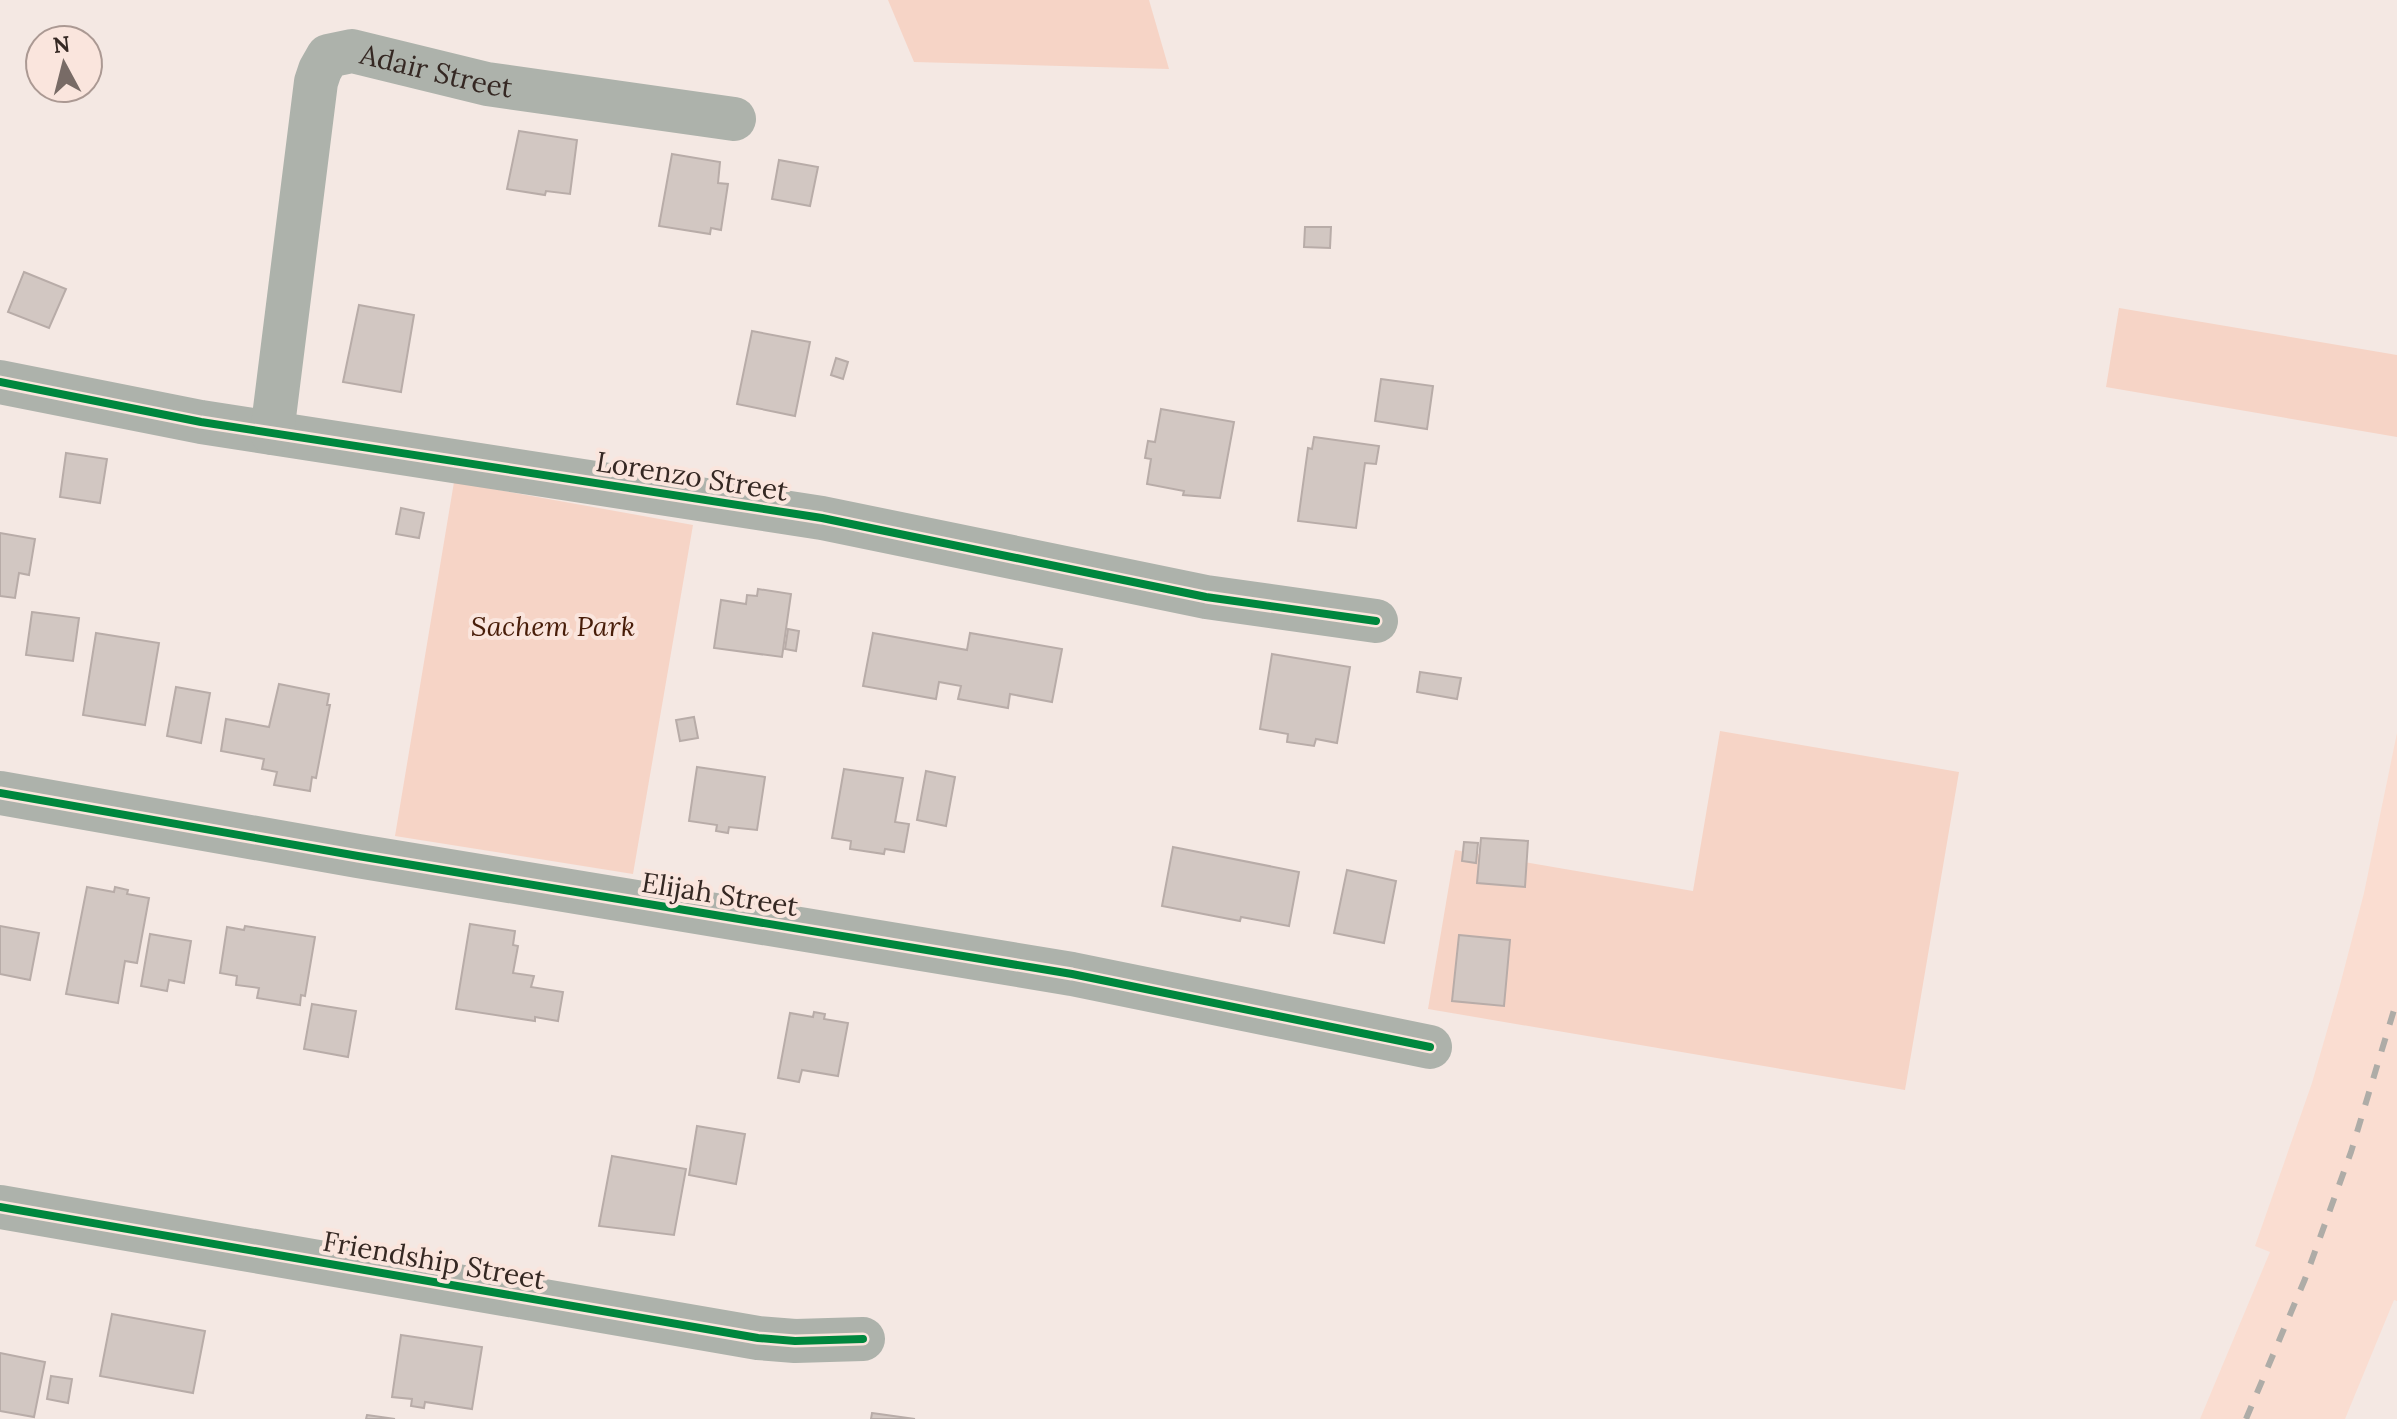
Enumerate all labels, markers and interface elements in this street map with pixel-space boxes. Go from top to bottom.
north arrow [24,24,104,104]
text: N [51,29,72,59]
street label: Adair Street [356,35,515,105]
street label: Lorenzo Street [593,443,791,509]
park label: Sachem Park [471,608,635,644]
street label: Elijah Street [639,864,801,924]
street label: Friendship Street [320,1223,548,1297]

